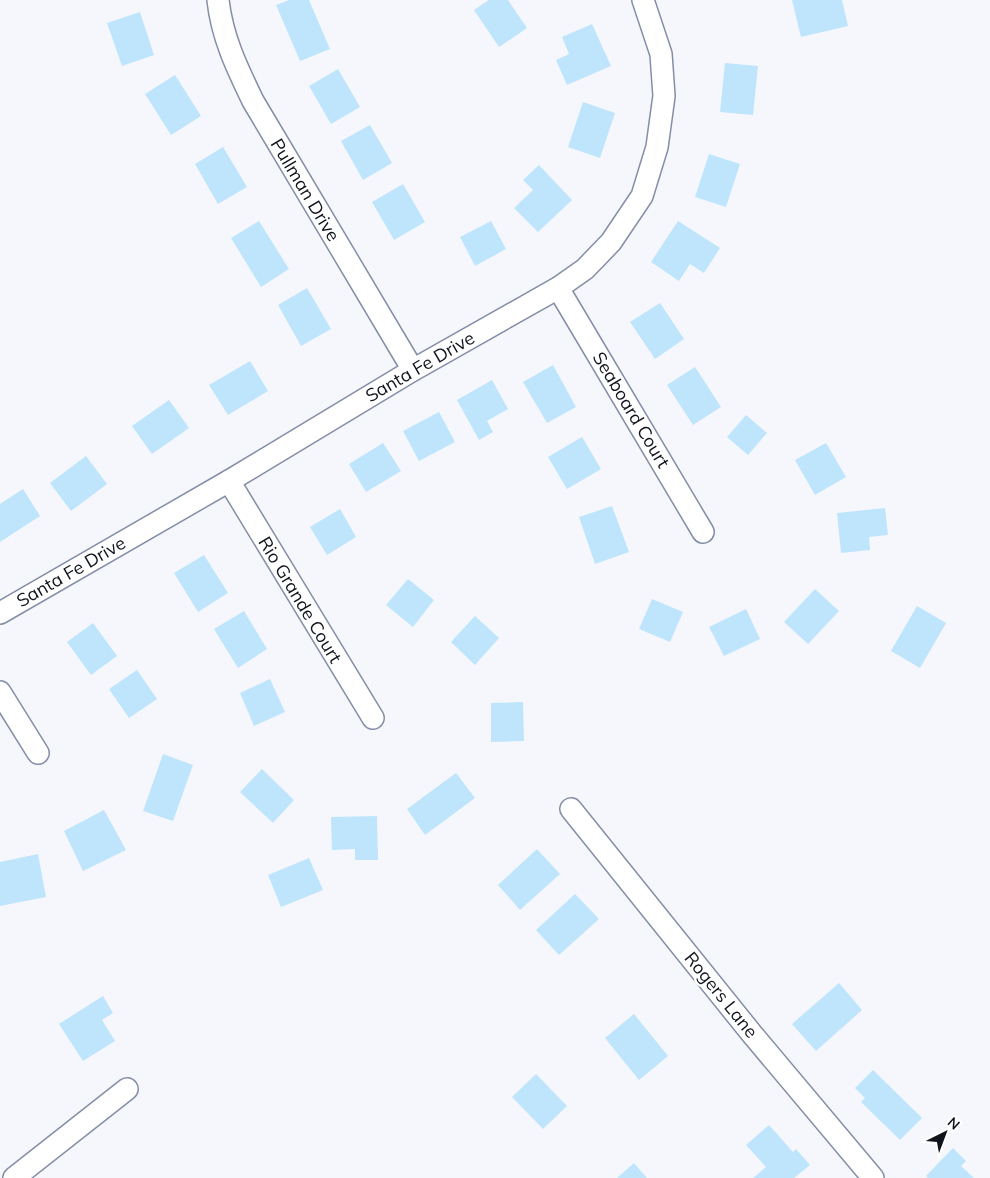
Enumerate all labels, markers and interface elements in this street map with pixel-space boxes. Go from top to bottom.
street label: Pullman Drive [266,134,345,245]
street label: Santa Fe Drive [361,326,478,407]
street label: Seaboard Court [588,348,675,472]
street label: Santa Fe Drive [12,531,129,612]
street label: Rio Grande Court [254,532,347,667]
street label: Rogers Lane [680,947,763,1042]
north arrow [920,1108,970,1158]
text: N [944,1113,964,1134]

